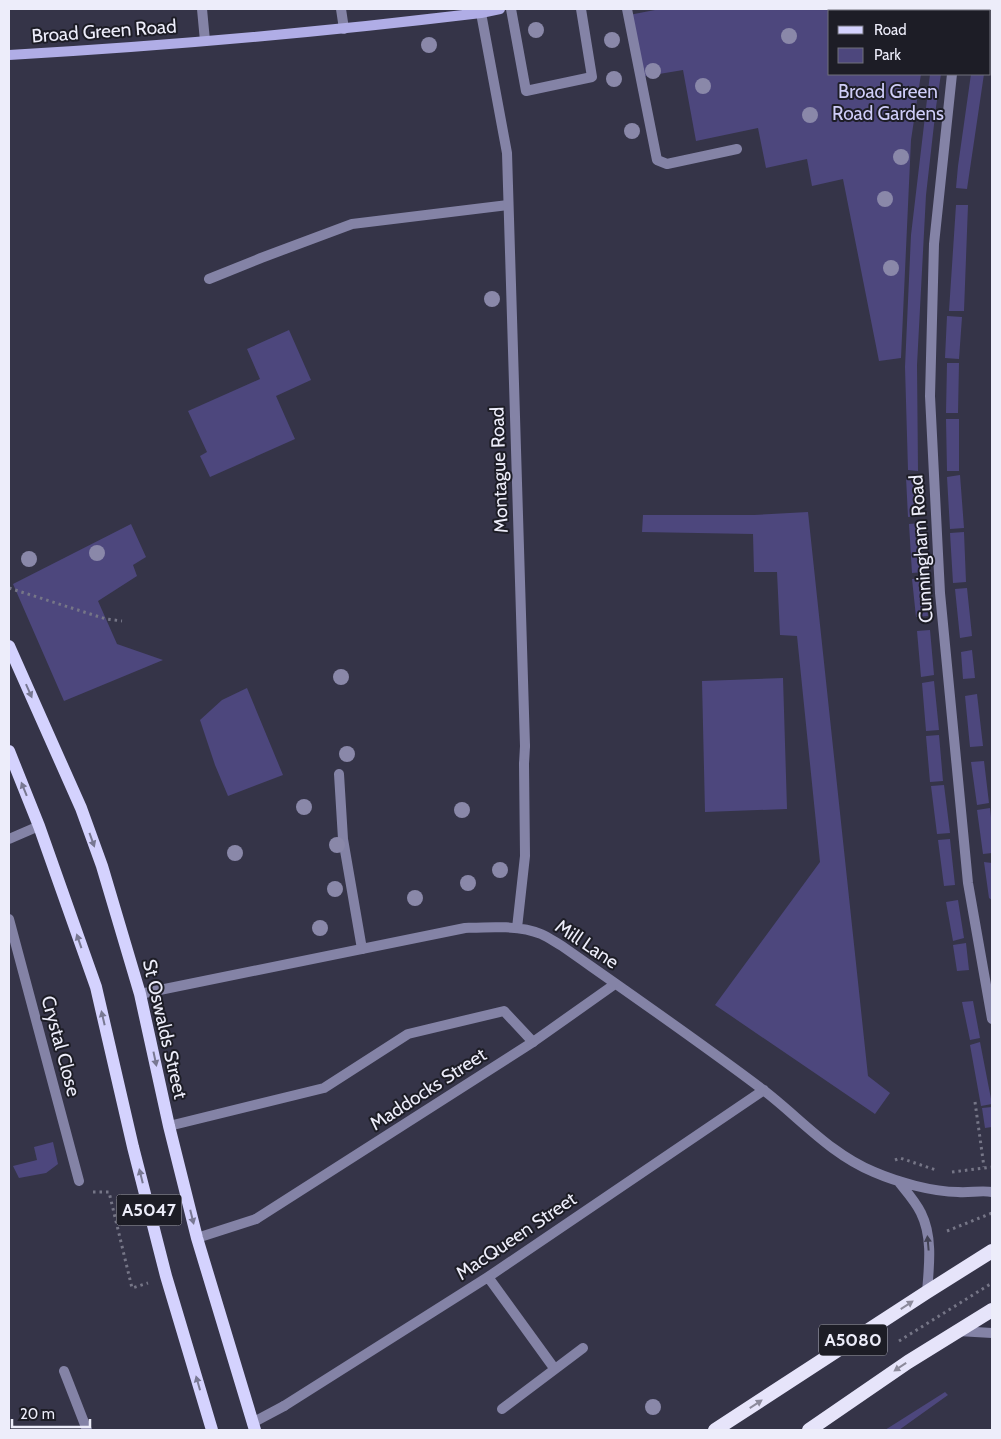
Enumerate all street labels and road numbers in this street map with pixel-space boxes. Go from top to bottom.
street label: Broad Green Road [31,14,177,48]
street label: Montague Road [485,406,513,534]
street label: Cunningham Road [904,474,938,624]
street label: Mill Lane [551,914,623,974]
street label: St Oswalds Street [138,957,192,1102]
street label: Crystal Close [37,993,86,1099]
street label: Maddocks Street [366,1043,491,1135]
street label: MacQueen Street [451,1187,581,1285]
road number: A5047 [116,1194,182,1226]
road number: A5080 [819,1324,887,1356]

